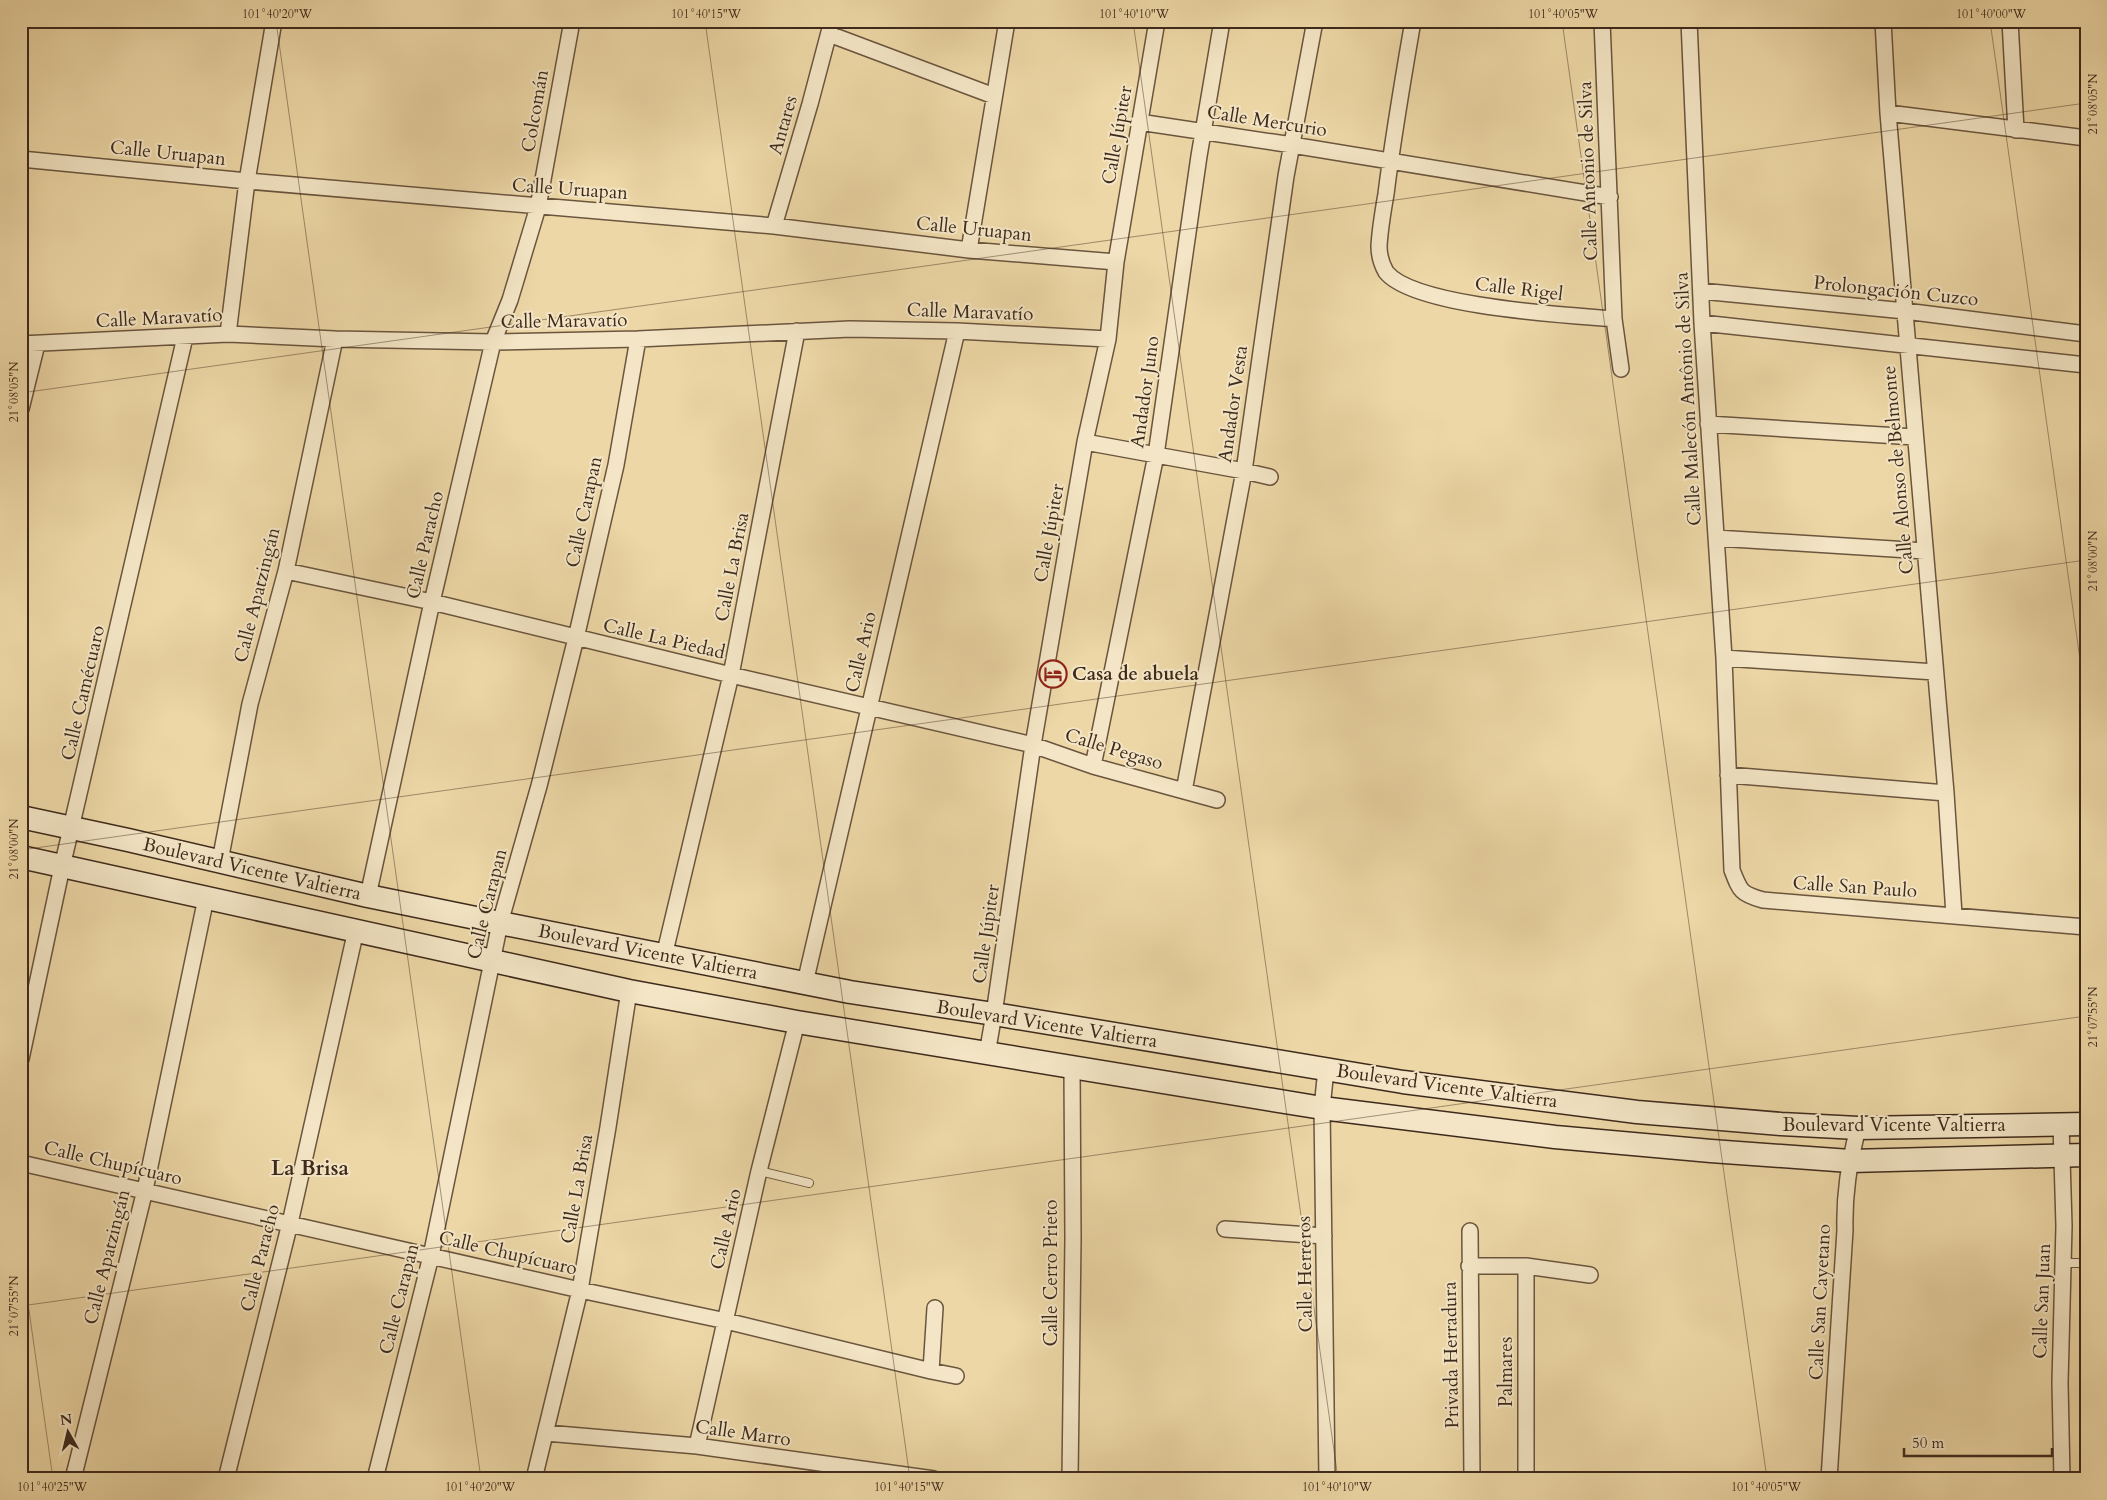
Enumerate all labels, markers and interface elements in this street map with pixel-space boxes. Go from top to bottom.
text: 101°40'20"W [242,6,313,22]
text: 101°40'15"W [671,6,742,22]
text: 101°40'10"W [1099,6,1170,22]
text: 101°40'05"W [1528,6,1599,22]
text: 101°40'00"W [1956,6,2027,22]
street label: Colcomán [515,67,555,154]
text: 21°08'05"N [2085,73,2101,134]
street label: Calle Antonio de Silva [1572,81,1604,261]
street label: Calle Júpiter [1096,83,1138,186]
street label: Antares [762,92,804,158]
street label: Calle Mercurio [1205,99,1329,143]
street label: Calle Uruapan [109,134,227,172]
street label: Calle Uruapan [511,172,629,206]
street label: Calle Uruapan [915,210,1033,248]
street label: Prolongación Cuzco [1812,269,1980,313]
street label: Calle Rigel [1473,271,1565,307]
street label: Calle Malecón Antônio de Silva [1668,271,1708,527]
street label: Calle Maravatío [906,297,1034,327]
street label: Calle Maravatío [95,302,223,334]
street label: Calle Maravatío [500,307,628,335]
street label: Andador Juno [1124,334,1166,450]
street label: Andador Vesta [1212,344,1254,464]
text: 21°08'05"N [6,361,22,422]
street label: Calle Alonso de Belmonte [1876,365,1920,575]
street label: Calle Carapan [560,454,609,570]
street label: Calle Júpiter [1028,481,1070,584]
street label: Calle Paracho [400,488,450,602]
street label: Calle La Brisa [709,510,755,624]
street label: Calle Apatzingán [228,525,286,665]
text: 21°08'00"N [2085,530,2101,591]
street label: Calle Ario [839,609,883,695]
street label: Calle La Piedad [600,612,728,666]
street label: Calle Camécuaro [55,623,111,763]
hotel icon: Casa de abuela [1038,659,1068,689]
place label: Casa de abuela [1072,661,1199,687]
street label: Calle Pegaso [1062,722,1166,776]
text: 21°08'00"N [6,818,22,879]
street label: Boulevard Vicente Valtierra [140,831,364,907]
street label: Calle Carapan [461,846,513,962]
street label: Calle San Paulo [1792,870,1918,904]
street label: Calle Júpiter [966,883,1006,985]
street label: Boulevard Vicente Valtierra [536,918,760,986]
text: 21°07'55"N [2085,986,2101,1047]
street label: Boulevard Vicente Valtierra [935,994,1159,1054]
street label: Boulevard Vicente Valtierra [1335,1058,1559,1114]
street label: Boulevard Vicente Valtierra [1782,1112,2006,1138]
street label: Calle La Brisa [555,1132,599,1246]
street label: Calle Chupícuaro [41,1134,185,1192]
district label: La Brisa [271,1154,350,1183]
street label: Calle Ario [704,1186,748,1272]
street label: Calle Apatzingán [78,1187,136,1327]
street label: Calle Cerro Prieto [1038,1200,1064,1346]
street label: Calle Paracho [234,1201,286,1315]
street label: Calle Herreros [1291,1215,1319,1333]
street label: Calle San Cayetano [1803,1223,1837,1381]
street label: Calle Chupícuaro [436,1224,580,1282]
street label: Calle Carapan [373,1241,425,1357]
street label: Calle San Juan [2027,1243,2057,1359]
text: 21°07'55"N [6,1275,22,1336]
street label: Privada Herradura [1437,1281,1465,1429]
street label: Palmares [1493,1337,1519,1407]
north arrow [42,1408,92,1458]
text: N [59,1409,74,1430]
street label: Calle Marro [693,1413,793,1453]
scale bar [1904,1425,2052,1457]
text: 50 m [1912,1433,1944,1453]
text: 101°40'25"W [17,1479,88,1495]
text: 101°40'20"W [445,1479,516,1495]
text: 101°40'15"W [874,1479,945,1495]
text: 101°40'10"W [1302,1479,1373,1495]
text: 101°40'05"W [1731,1479,1802,1495]

